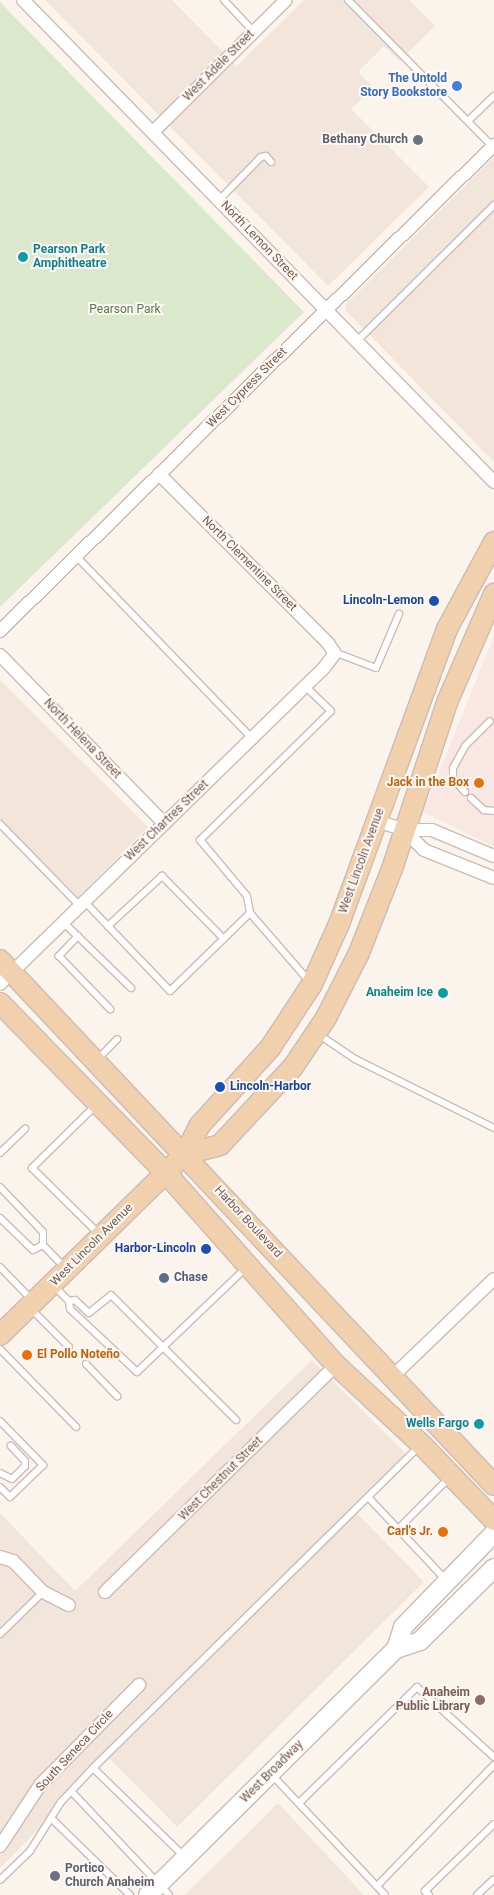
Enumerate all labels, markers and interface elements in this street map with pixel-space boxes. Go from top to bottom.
street label: West Adele Street [180,27,258,105]
place label: The Untold Story Bookstore [360,72,447,100]
marker: The Untold Story Bookstore [451,80,463,92]
place label: Bethany Church [322,133,408,147]
marker: Bethany Church [412,134,424,146]
street label: North Lemon Street [217,198,301,284]
place label: Pearson Park Amphitheatre [33,243,106,271]
marker: Pearson Park Amphitheatre [17,251,29,263]
park label: Pearson Park [89,303,161,317]
street label: West Cypress Street [204,345,290,431]
street label: North Clementine Street [199,514,299,614]
place label: Lincoln-Lemon [343,594,424,608]
marker: Lincoln-Lemon [428,595,440,607]
street label: North Helena Street [40,696,124,782]
place label: Jack in the Box [387,776,469,790]
marker: Jack in the Box [473,777,485,789]
street label: West Chartres Street [122,778,212,864]
street label: West Lincoln Avenue [336,806,388,916]
place label: Anaheim Ice [366,986,433,1000]
marker: Anaheim Ice [437,987,449,999]
place label: Lincoln-Harbor [230,1080,311,1094]
marker: Lincoln-Harbor [214,1081,226,1093]
street label: Harbor Boulevard [211,1183,285,1261]
street label: West Lincoln Avenue [48,1201,136,1289]
place label: Harbor-Lincoln [115,1242,196,1256]
marker: Harbor-Lincoln [200,1243,212,1255]
place label: Chase [174,1271,208,1285]
marker: Chase [158,1272,170,1284]
place label: El Pollo Noteño [37,1348,120,1362]
marker: El Pollo Noteño [21,1349,33,1361]
place label: Wells Fargo [406,1417,469,1431]
marker: Wells Fargo [473,1418,485,1430]
street label: West Chestnut Street [176,1434,266,1524]
place label: Carl's Jr. [387,1525,433,1539]
marker: Carl's Jr. [437,1526,449,1538]
place label: Anaheim Public Library [396,1686,470,1714]
marker: Anaheim Public Library [474,1694,486,1706]
street label: South Seneca Circle [33,1707,117,1795]
street label: West Broadway [238,1738,306,1806]
place label: Portico Church Anaheim [65,1862,154,1890]
marker: Portico Church Anaheim [49,1870,61,1882]

